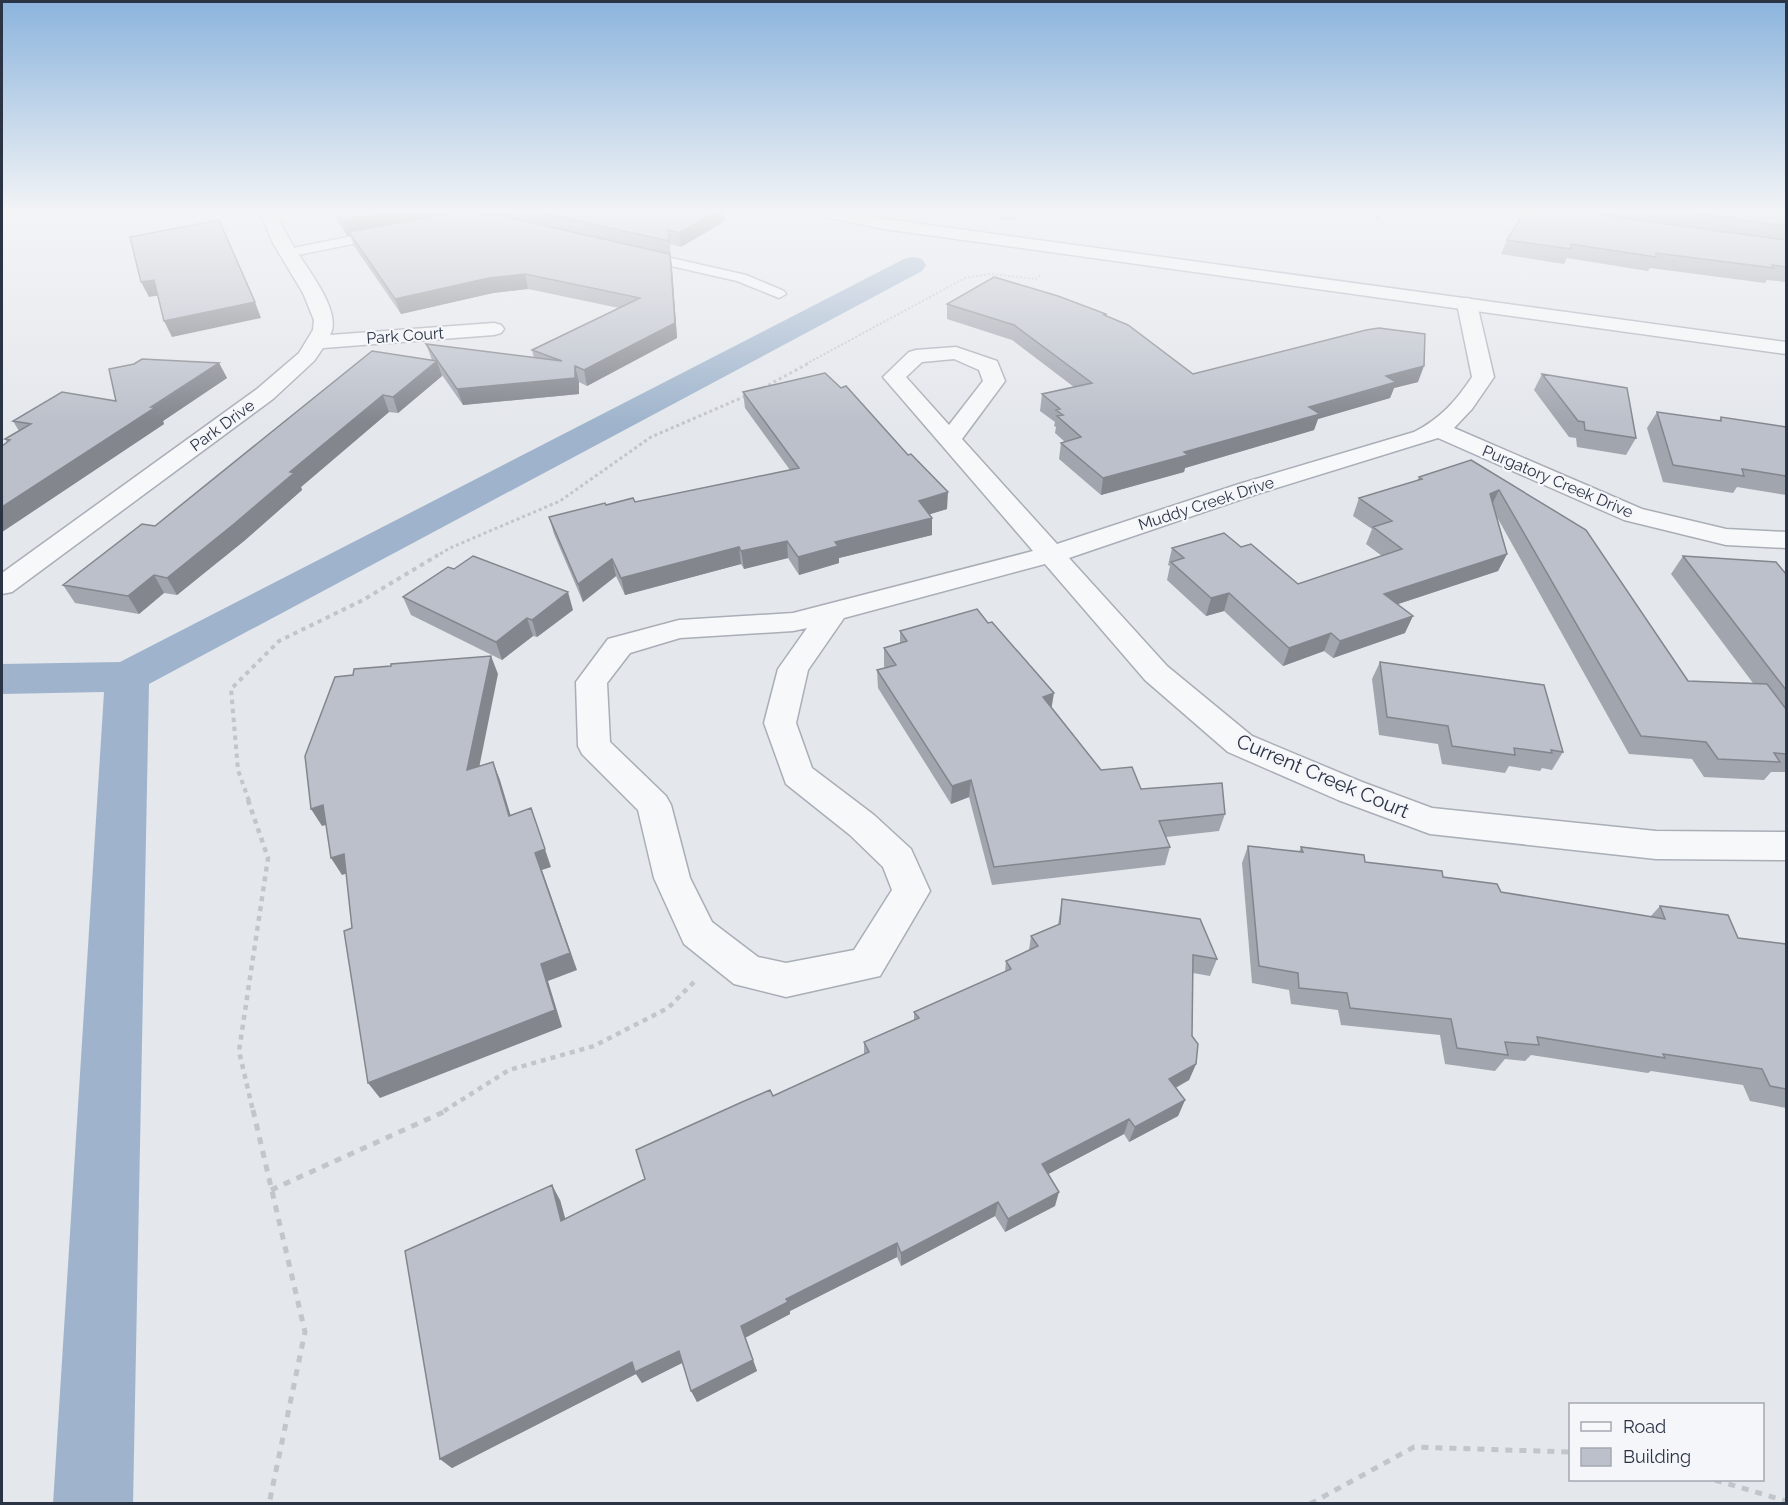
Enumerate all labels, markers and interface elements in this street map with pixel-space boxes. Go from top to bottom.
street label: Park Court [366,323,445,348]
street label: Park Drive [186,396,258,455]
street label: Purgatory Creek Drive [1480,441,1636,522]
street label: Muddy Creek Drive [1136,473,1276,534]
street label: Current Creek Court [1233,729,1413,823]
legend [1569,1403,1764,1481]
text: Road [1623,1416,1666,1437]
text: Building [1623,1446,1691,1467]

